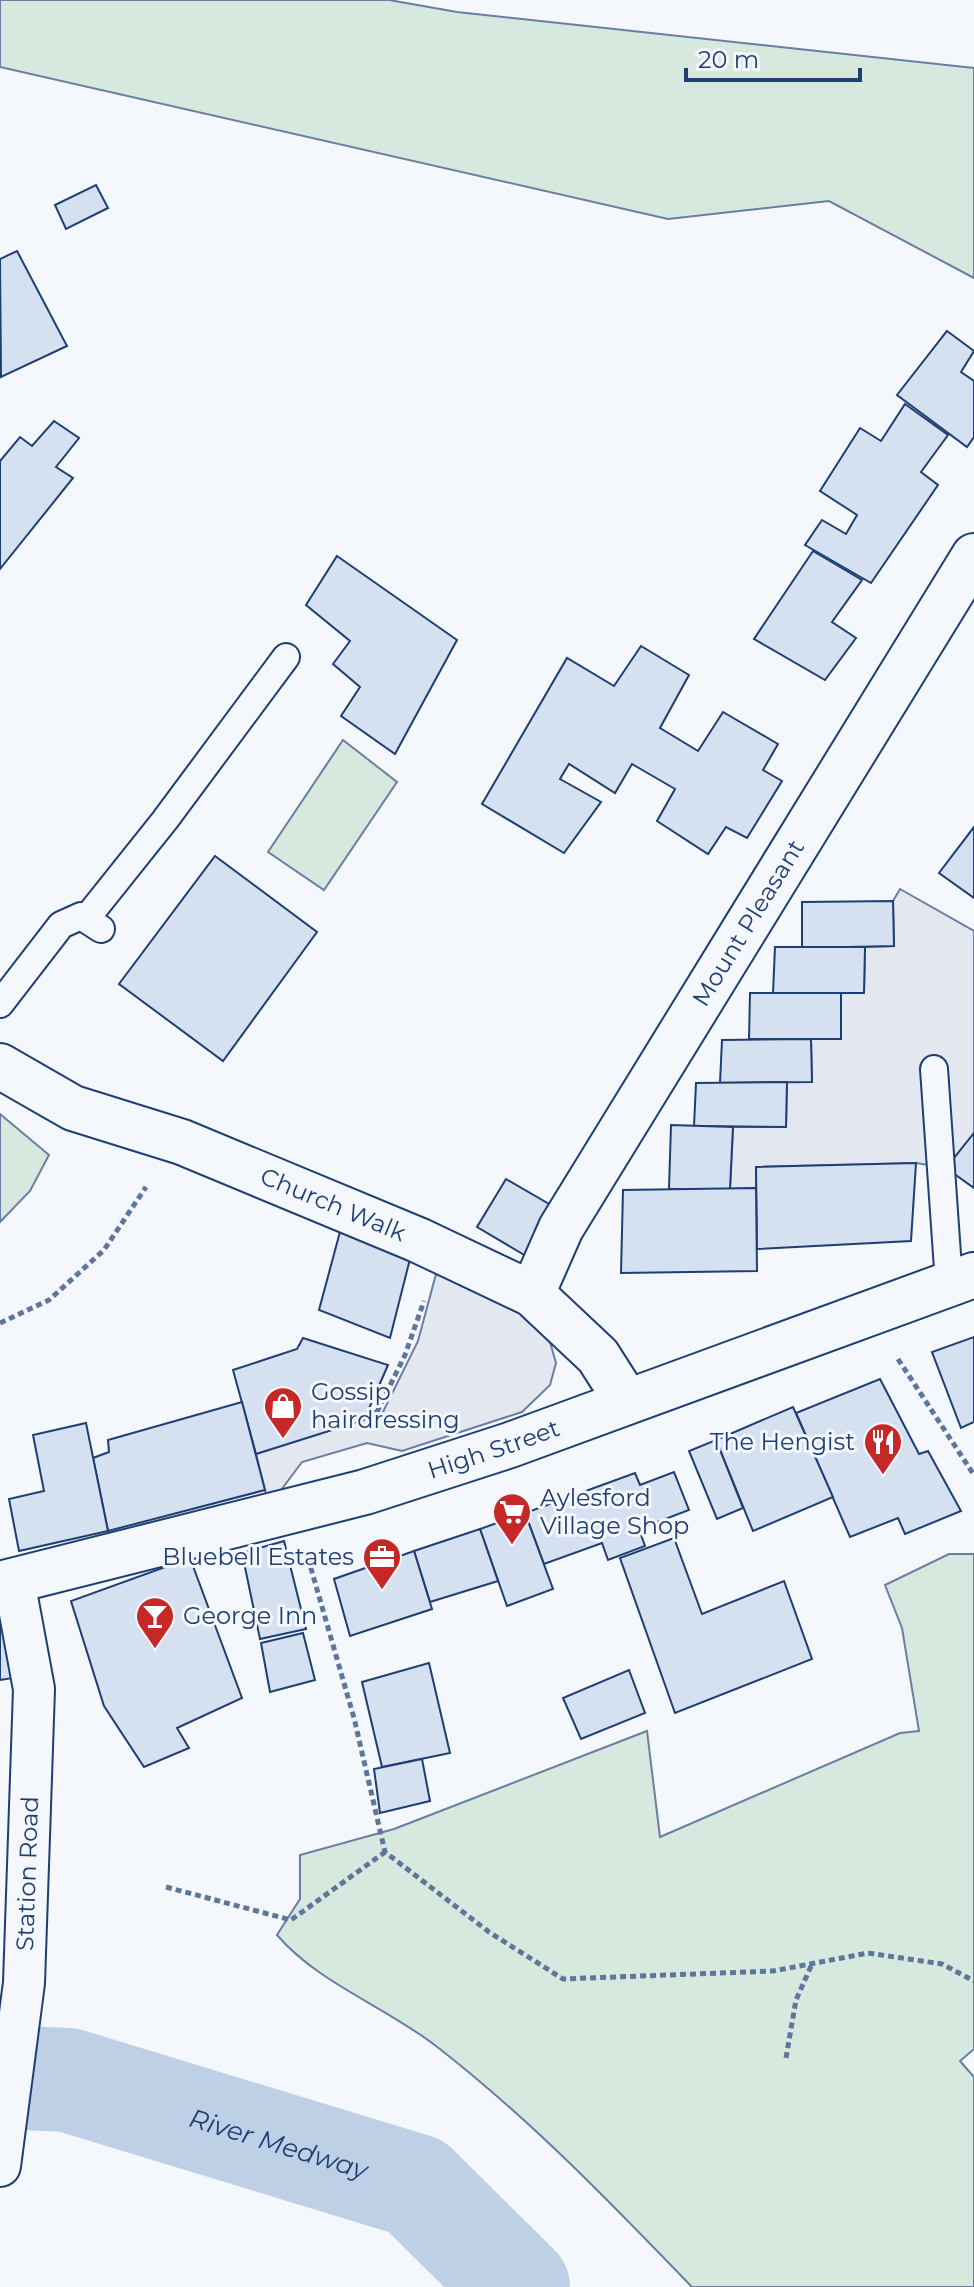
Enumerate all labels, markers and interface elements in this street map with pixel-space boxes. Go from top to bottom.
scale bar [686,32,860,82]
text: 20 m [698,45,759,74]
street label: Mount Pleasant [686,834,810,1011]
street label: Church Walk [256,1161,411,1248]
place label: Gossip hairdressing [311,1377,460,1434]
shop icon: Gossip hairdressing [262,1385,304,1440]
street label: High Street [424,1413,564,1485]
restaurant icon: The Hengist [862,1421,904,1476]
place label: The Hengist [710,1427,855,1456]
place label: Aylesford Village Shop [540,1483,689,1540]
supermarket icon: Aylesford Village Shop [491,1491,533,1546]
office icon: Bluebell Estates [361,1536,403,1591]
place label: Bluebell Estates [162,1542,354,1571]
bar icon: George Inn [134,1595,176,1650]
place label: George Inn [183,1601,317,1630]
street label: Station Road [10,1796,44,1951]
water label: River Medway [185,2102,373,2187]

